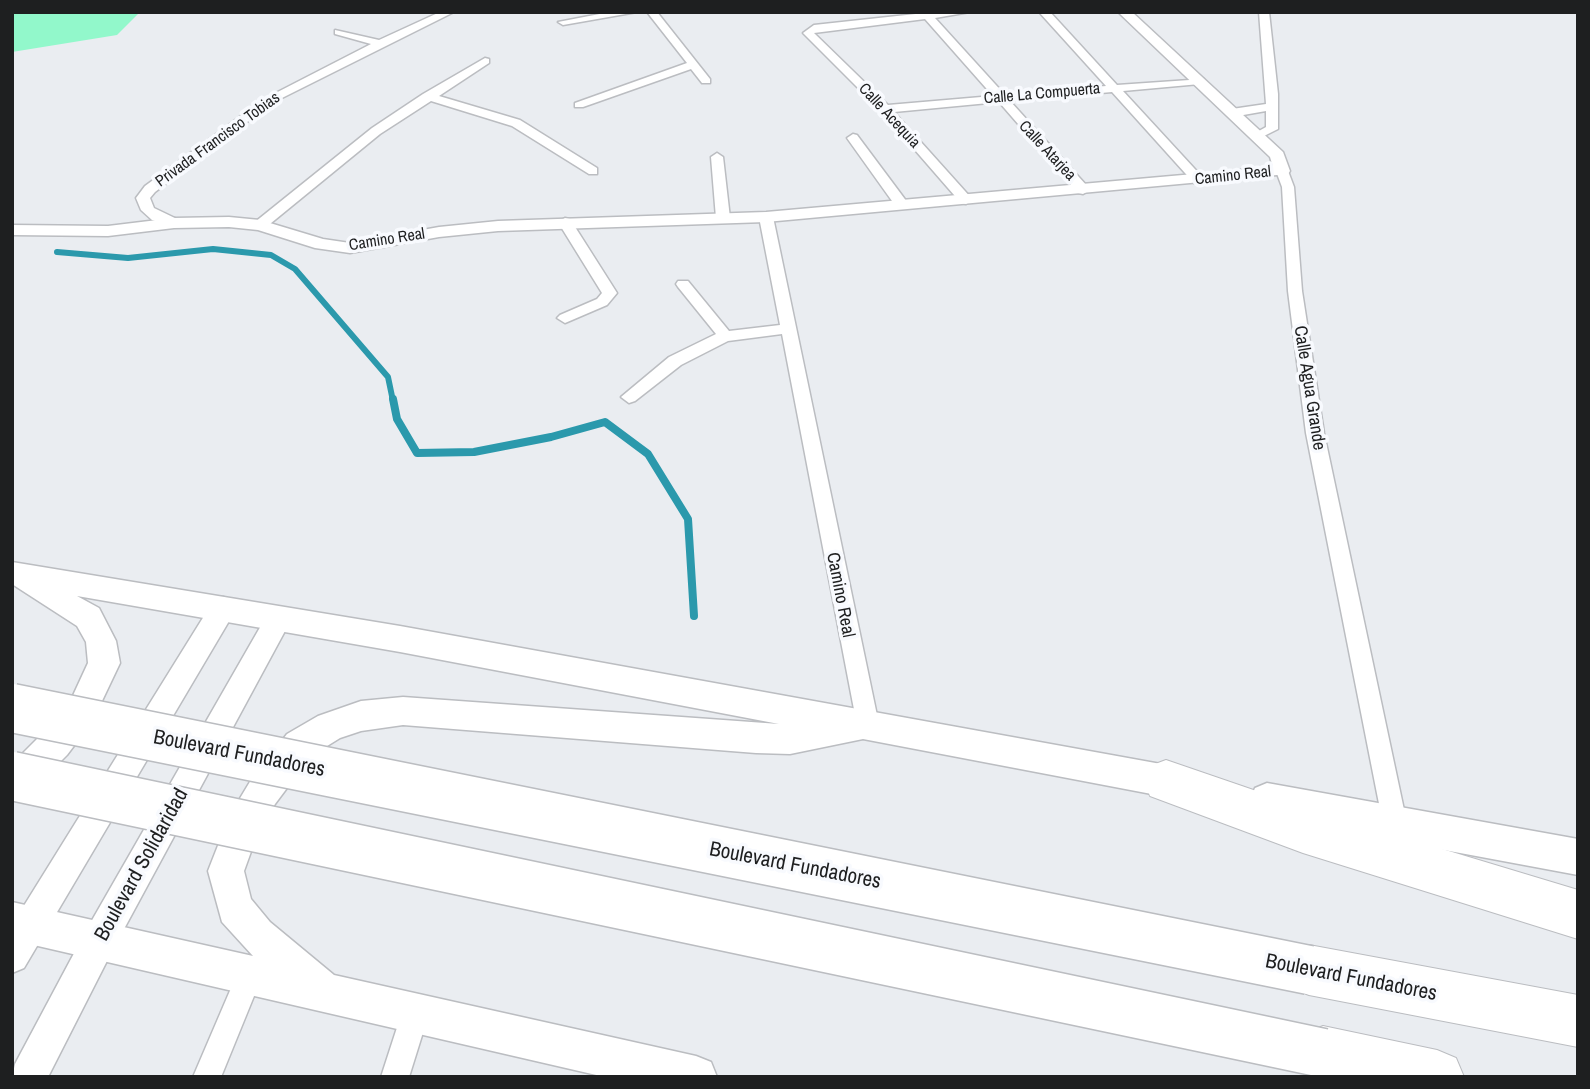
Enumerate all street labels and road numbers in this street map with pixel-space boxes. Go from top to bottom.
street label: Calle La Compuerta [983,79,1101,109]
street label: Calle Acequia [854,80,924,152]
street label: Privada Francisco Tobias [152,89,284,191]
street label: Calle Atarjea [1014,117,1080,185]
street label: Camino Real [1194,162,1272,190]
street label: Camino Real [348,225,426,255]
street label: Calle Agua Grande [1289,324,1329,452]
street label: Camino Real [821,551,859,639]
street label: Boulevard Fundadores [151,725,327,783]
street label: Boulevard Solidaridad [90,784,194,946]
street label: Boulevard Fundadores [707,837,883,895]
street label: Boulevard Fundadores [1263,949,1439,1007]

